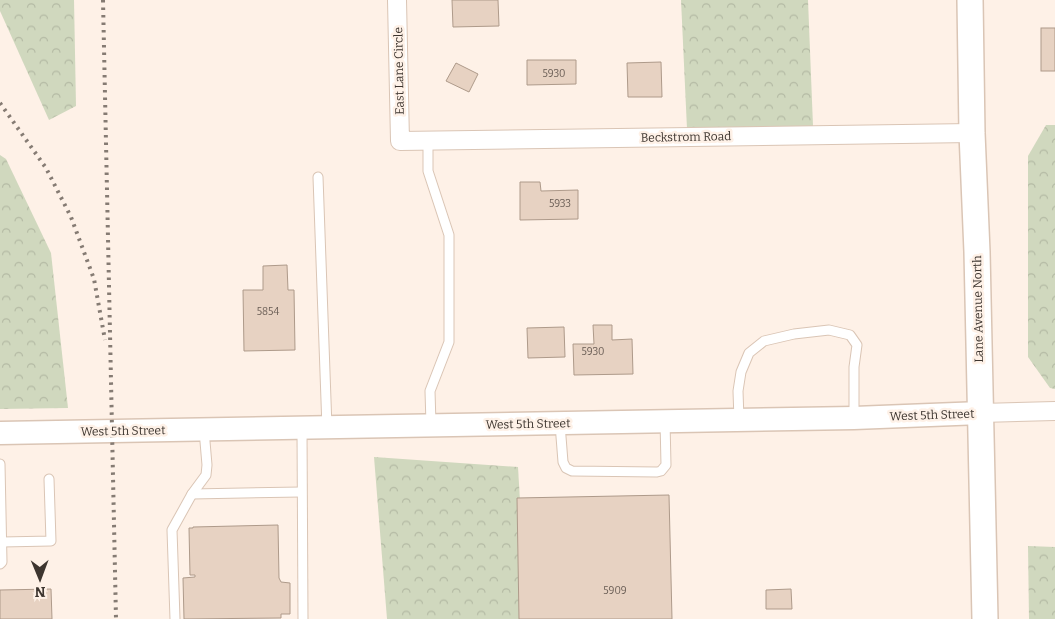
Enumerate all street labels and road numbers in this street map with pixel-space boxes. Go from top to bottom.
street label: East Lane Circle [391,27,407,115]
street label: Beckstrom Road [641,129,731,145]
street label: Lane Avenue North [970,255,986,363]
street label: West 5th Street [889,407,975,423]
street label: West 5th Street [485,416,571,432]
street label: West 5th Street [80,423,166,439]

